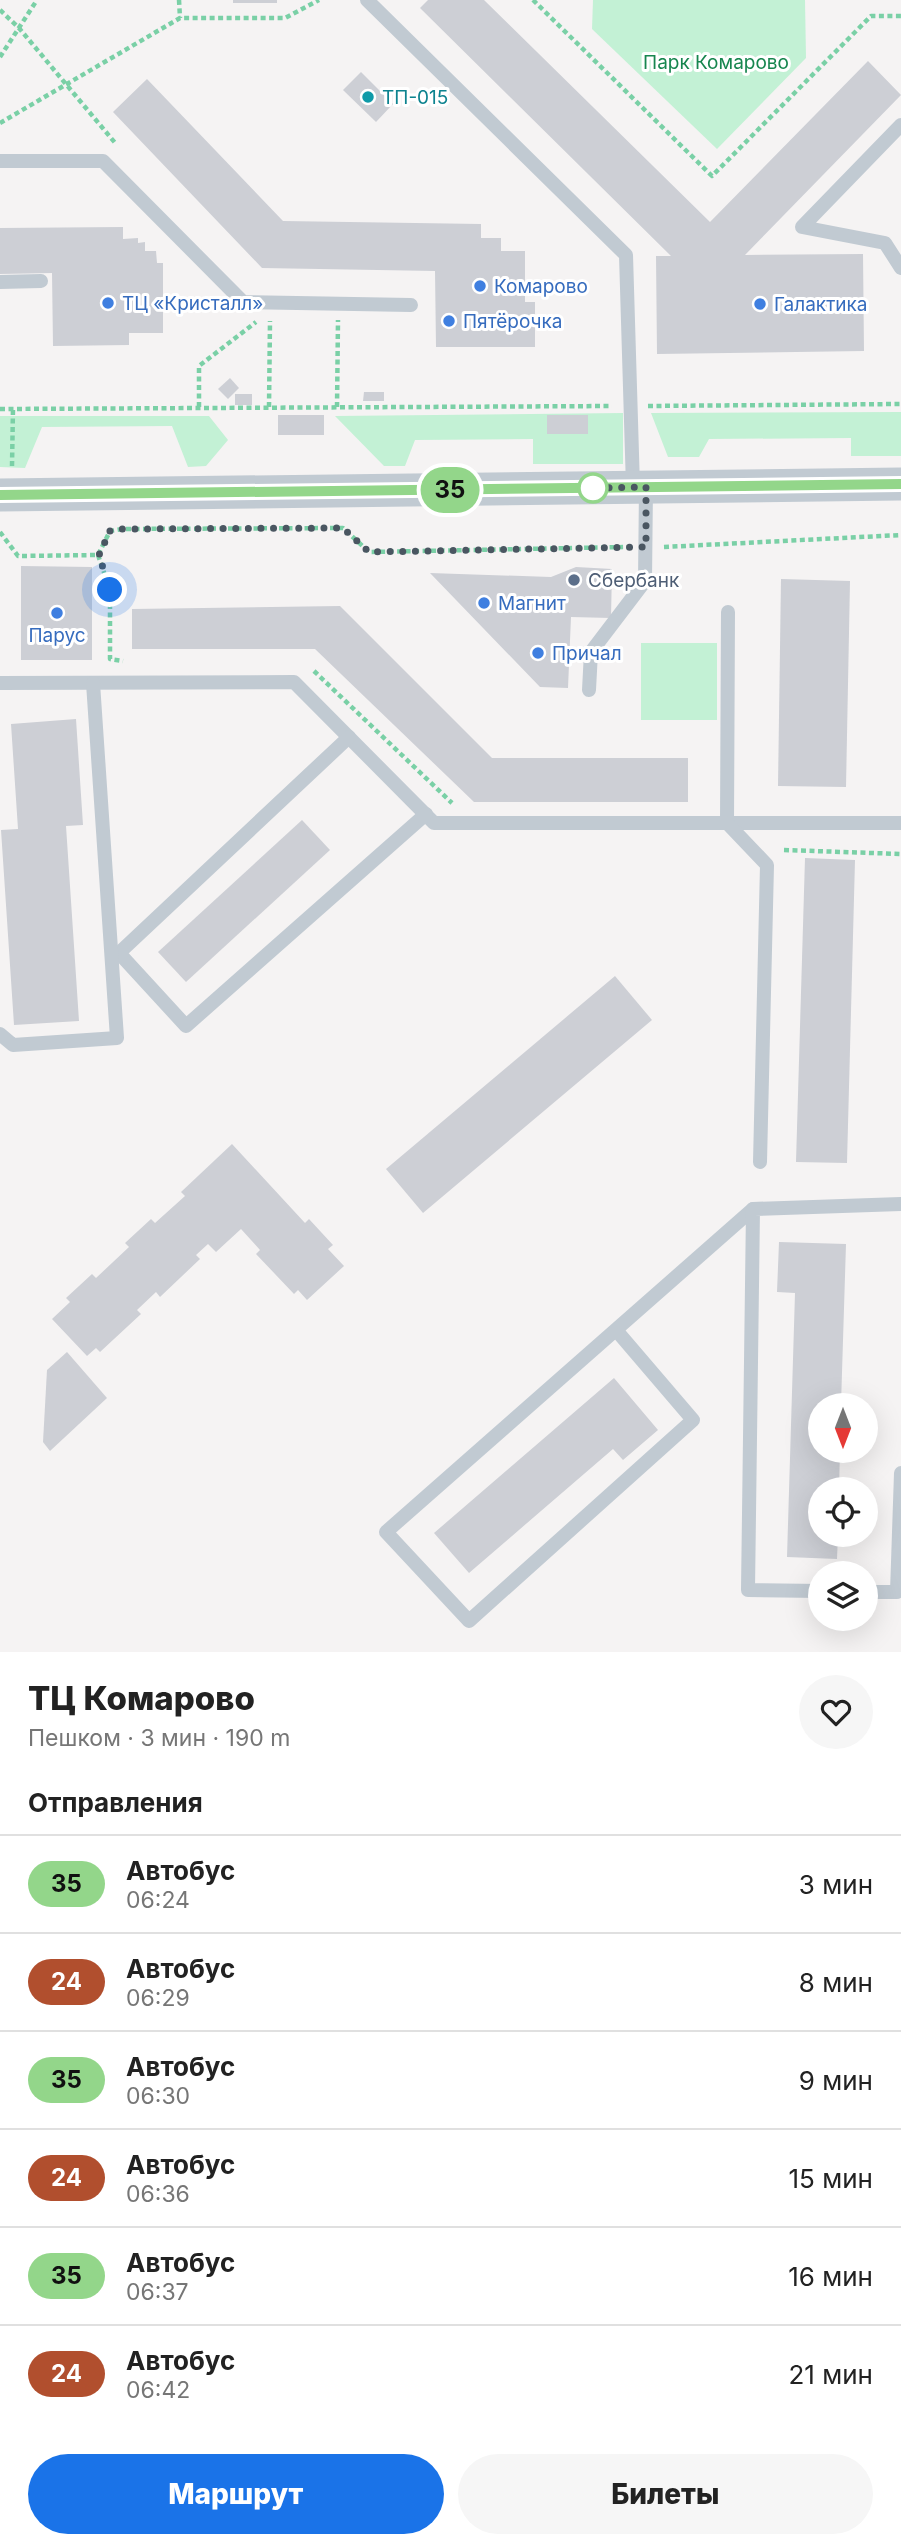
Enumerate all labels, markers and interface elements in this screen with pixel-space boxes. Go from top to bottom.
park label: Парк Комарово [643,51,789,74]
place label: ТП-015 [382,86,448,109]
marker: ТП-015 [360,89,376,105]
place label: Комарово [494,275,588,298]
marker: Комарово [472,278,488,294]
place label: ТЦ «Кристалл» [122,292,263,315]
place label: Галактика [774,293,868,316]
marker: ТЦ «Кристалл» [100,295,116,311]
marker: Галактика [752,296,768,312]
place label: Пятёрочка [463,310,562,333]
marker: Пятёрочка [441,313,457,329]
line badge: 35 [419,467,482,513]
unlabelled marker [578,473,608,503]
text: 35 [435,475,465,504]
place label: Сбербанк [588,569,680,592]
your location [92,572,127,607]
marker: Сбербанк [566,572,582,588]
place label: Магнит [498,592,566,615]
marker: Магнит [476,595,492,611]
marker: Парус [49,605,65,621]
place label: Парус [28,624,86,647]
place label: Причал [552,642,622,665]
marker: Причал [530,645,546,661]
north arrow [808,1393,878,1463]
map controls [808,1393,878,1631]
button: locate [808,1477,878,1547]
button: layers [808,1561,878,1631]
button: heart [799,1675,873,1749]
text: ТЦ Комарово [28,1678,255,1718]
text: Пешком · 3 мин · 190 m [28,1724,290,1752]
text: Отправления [28,1787,203,1818]
text: Автобус [126,1855,235,1886]
text: 35 [51,1869,82,1898]
text: 3 мин [799,1869,873,1900]
text: 06:24 [126,1886,190,1914]
text: Автобус [126,1953,235,1984]
text: 24 [51,1967,82,1996]
text: 8 мин [799,1967,873,1998]
text: 06:29 [126,1984,190,2012]
text: Автобус [126,2051,235,2082]
text: 35 [51,2065,82,2094]
text: 9 мин [799,2065,873,2096]
text: 06:30 [126,2082,190,2110]
text: Автобус [126,2149,235,2180]
text: 24 [51,2163,82,2192]
text: 15 мин [789,2163,873,2194]
text: 06:36 [126,2180,190,2208]
text: Автобус [126,2247,235,2278]
text: 35 [51,2261,82,2290]
text: 16 мин [788,2261,873,2292]
text: 06:37 [126,2278,189,2306]
text: Автобус [126,2345,235,2376]
text: 24 [51,2359,82,2388]
text: 21 мин [788,2359,873,2390]
text: 06:42 [126,2376,190,2404]
button: Маршрут [28,2454,444,2534]
button: Билеты [458,2454,873,2534]

